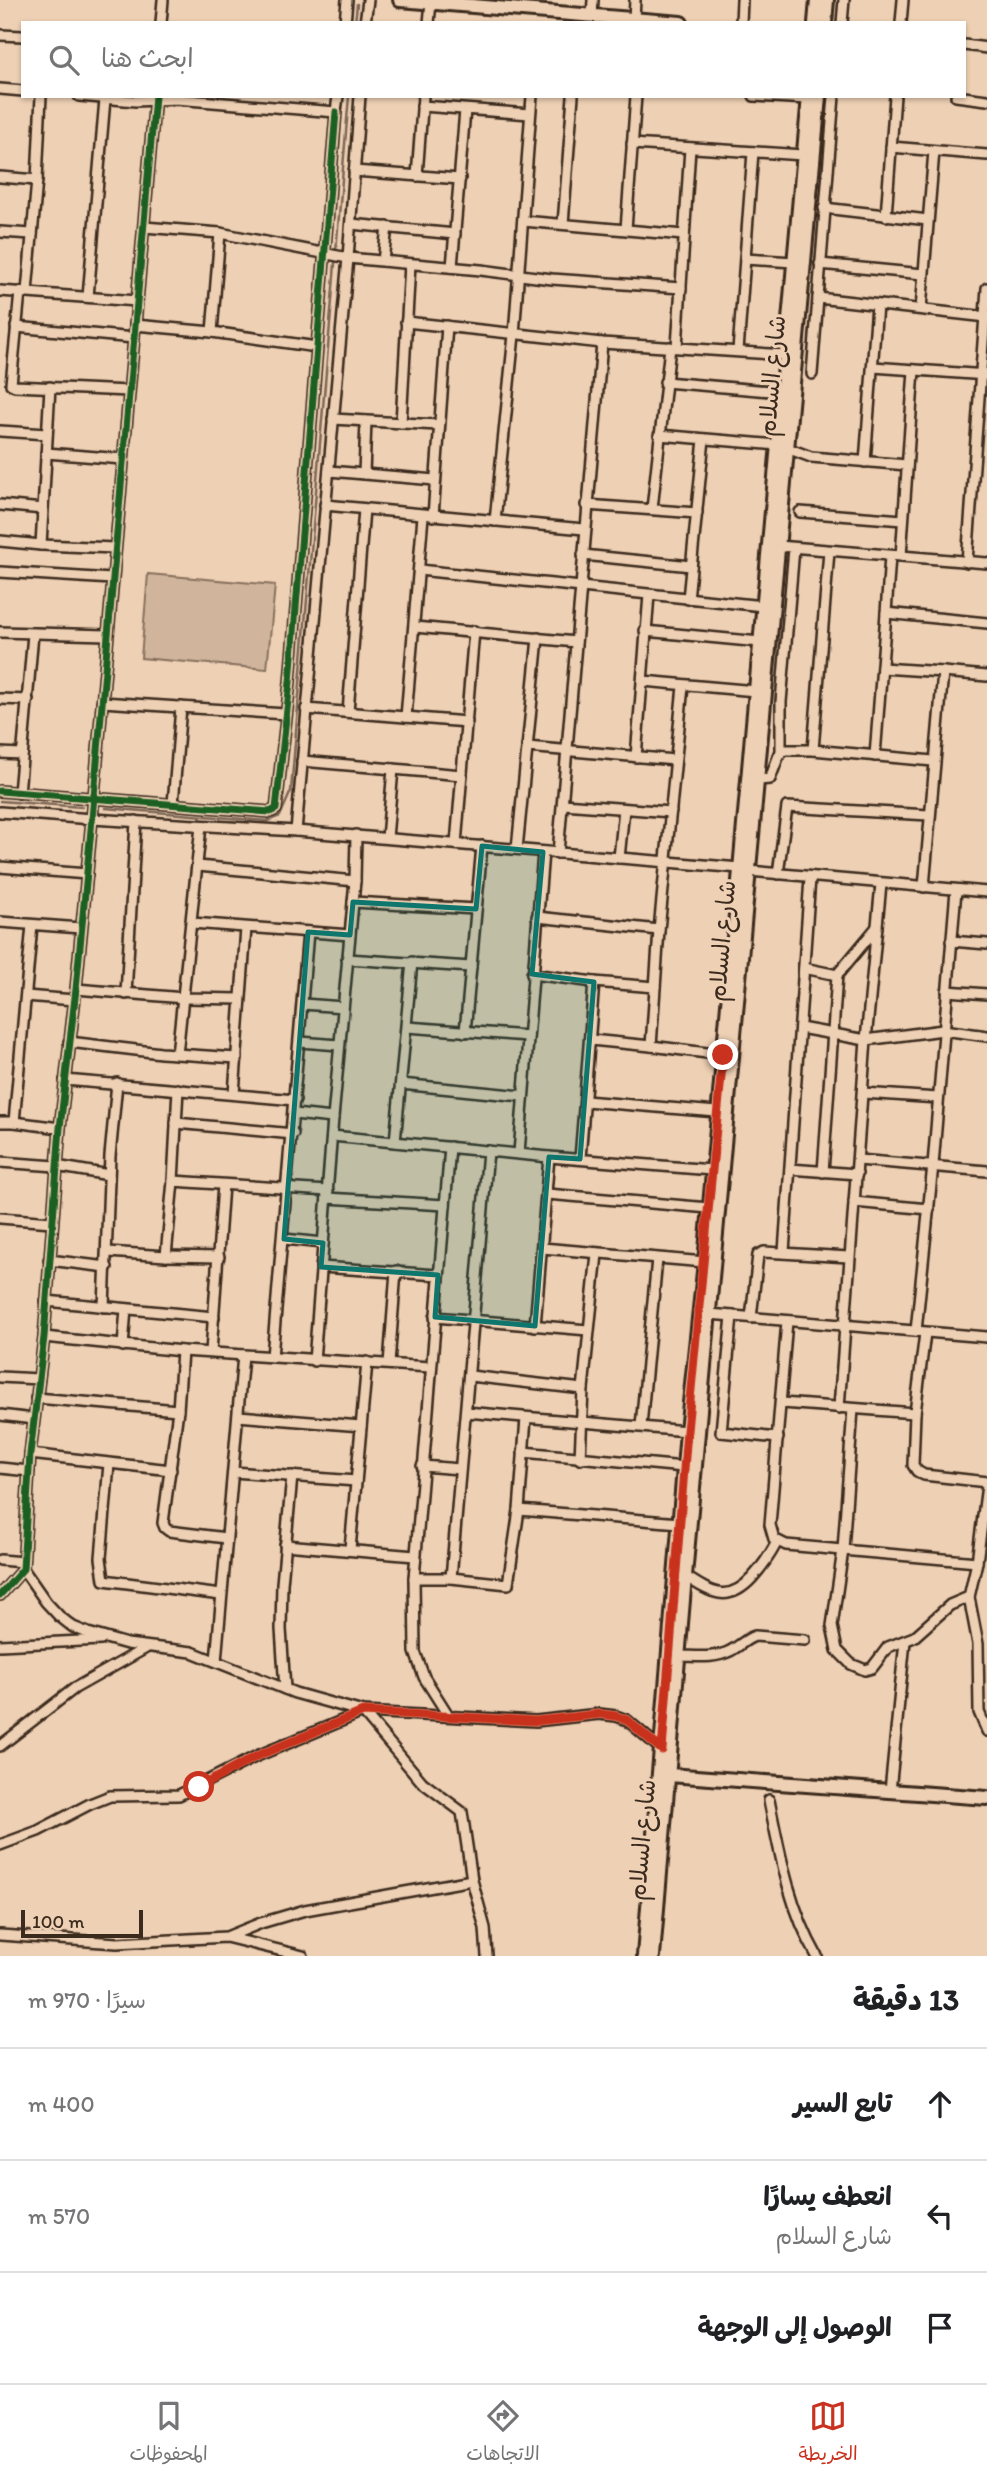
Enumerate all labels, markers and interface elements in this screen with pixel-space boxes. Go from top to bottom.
search box [21,21,966,98]
icon: search [45,41,83,79]
text: ابحث هنا [101,42,194,74]
street label: شارع السلام [752,314,795,438]
street label: شارع السلام [702,879,745,1003]
route end [707,1039,738,1070]
route start [183,1771,214,1802]
street label: شارع السلام [622,1778,665,1902]
scale bar [21,1907,144,1939]
text: 100 m [32,1910,84,1933]
text: 13 دقيقة [853,1981,959,2018]
text: سيرًا · 970 m [28,1986,146,2014]
icon: ahead [921,2085,959,2123]
text: تابع السير [794,2087,892,2119]
text: 400 m [28,2090,95,2118]
text: انعطف يسارًا [763,2180,892,2212]
icon: left [921,2197,959,2235]
text: 570 m [28,2202,90,2230]
text: شارع السلام [775,2222,892,2250]
icon: arrive [921,2309,959,2347]
text: الوصول إلى الوجهة [698,2311,892,2343]
tab: المحفوظات [129,2397,208,2470]
tab: الاتجاهات [466,2397,540,2470]
tab: الخريطة [798,2397,858,2470]

